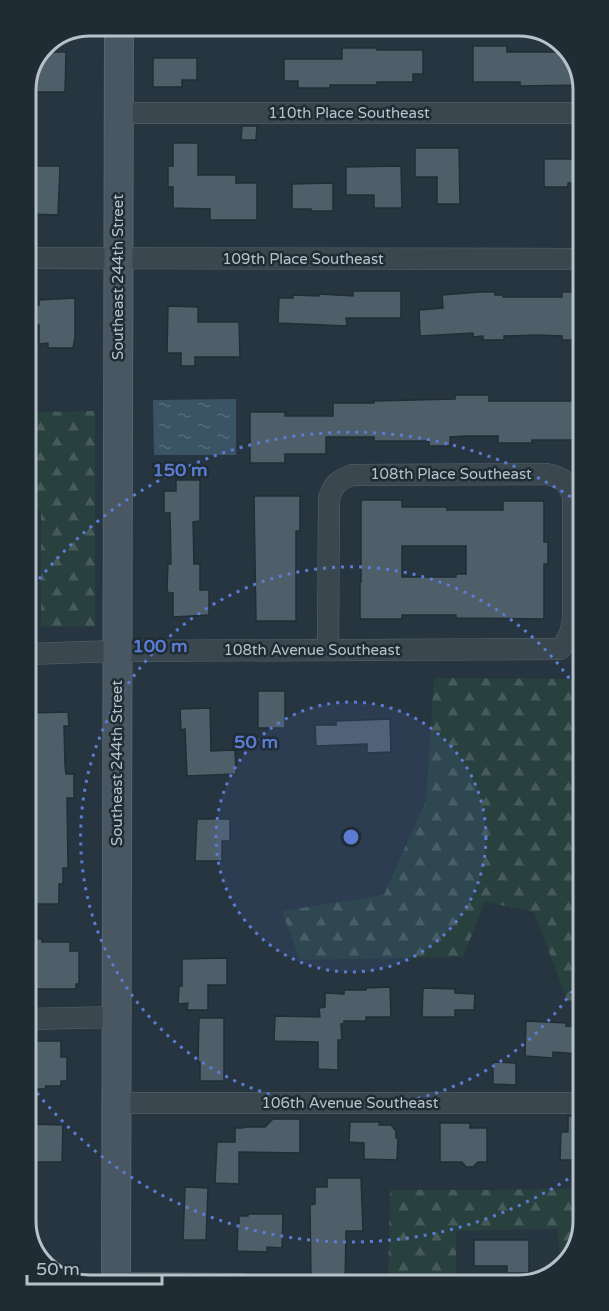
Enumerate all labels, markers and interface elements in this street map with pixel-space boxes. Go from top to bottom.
street label: 110th Place Southeast [268,104,430,122]
street label: Southeast 244th Street [109,194,127,360]
street label: 109th Place Southeast [222,250,384,268]
text: 150 m [152,459,208,481]
street label: 108th Place Southeast [370,465,532,483]
text: 100 m [132,635,188,657]
street label: 108th Avenue Southeast [224,641,401,659]
street label: Southeast 244th Street [108,680,126,846]
text: 50 m [234,731,278,753]
centre of rings [341,827,361,847]
street label: 106th Avenue Southeast [262,1094,439,1112]
scale bar [27,1248,162,1286]
text: 50 m [36,1258,80,1280]

